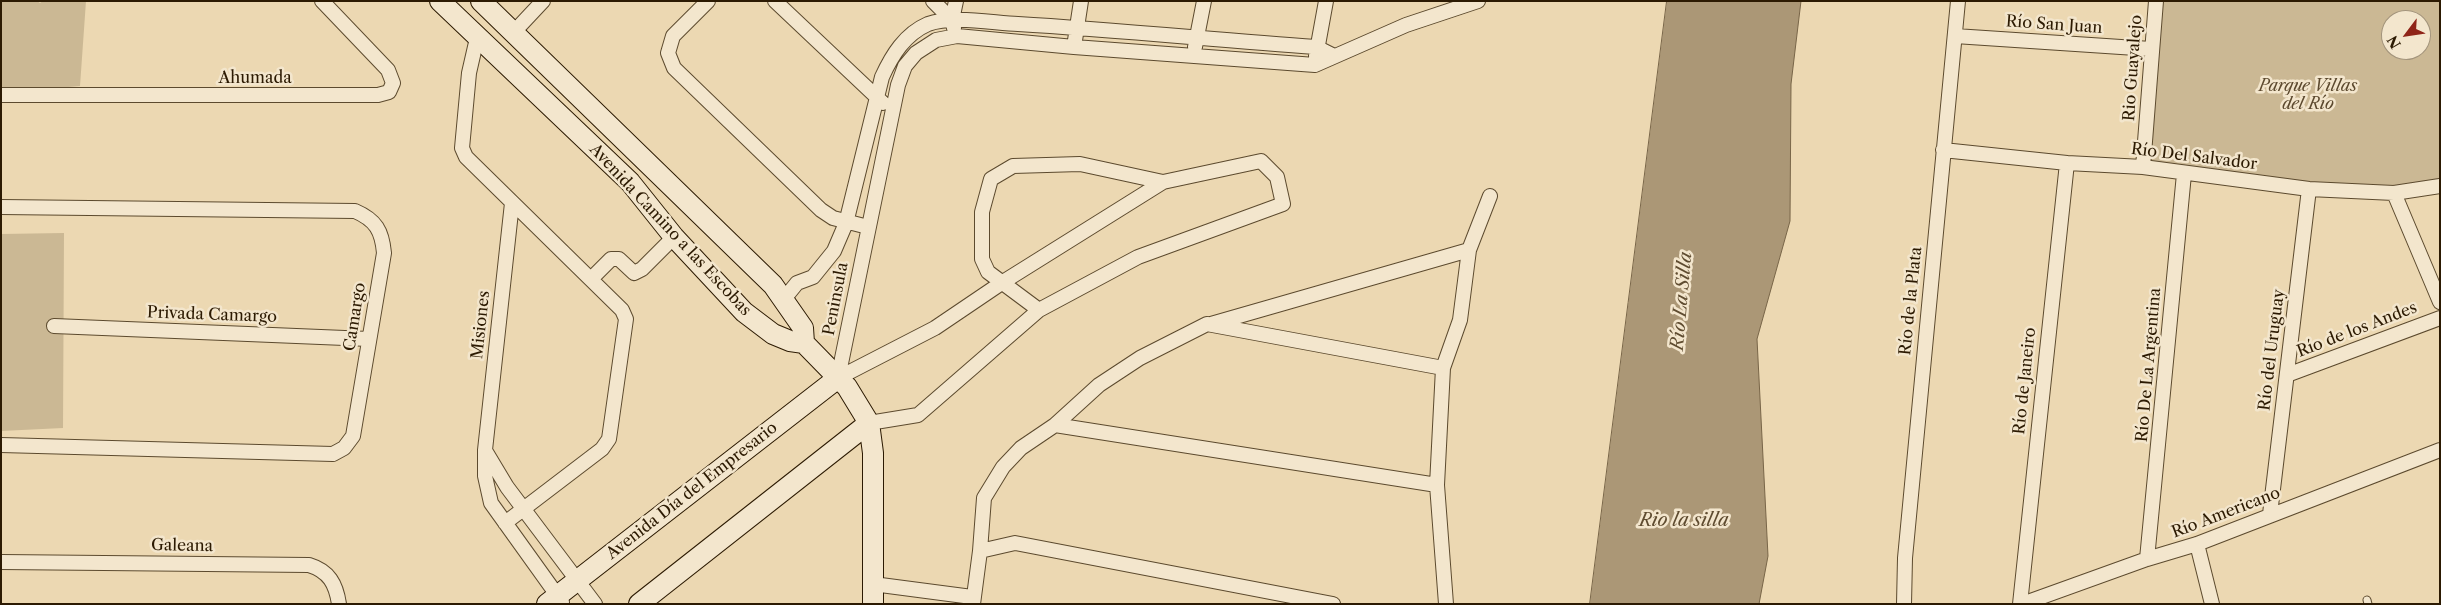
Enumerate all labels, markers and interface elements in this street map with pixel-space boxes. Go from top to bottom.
north arrow [2381,10,2431,60]
street label: Río San Juan [2005,12,2103,38]
street label: Rio Guayalejo [2120,14,2146,122]
text: N [2383,32,2405,52]
street label: Ahumada [218,68,292,88]
park label: Parque Villas del Río [2259,76,2357,114]
street label: Avenida Camino a las Escobas [585,140,755,320]
street label: Río Del Salvador [2130,140,2258,174]
street label: Río de la Plata [1896,246,1926,356]
water label: Río La Silla [1667,251,1697,351]
street label: Peninsula [820,261,852,337]
street label: Camargo [340,281,370,353]
street label: Río De La Argentina [2133,287,2165,443]
street label: Río del Uruguay [2255,288,2289,412]
street label: Misiones [468,290,494,360]
street label: Río de los Andes [2294,298,2420,362]
street label: Privada Camargo [147,303,277,327]
street label: Río de Janeiro [2010,326,2040,436]
street label: Avenida Día del Empresario [603,418,781,564]
street label: Río Americano [2169,483,2283,543]
water label: Rio la silla [1639,510,1729,532]
street label: Galeana [151,536,213,556]

